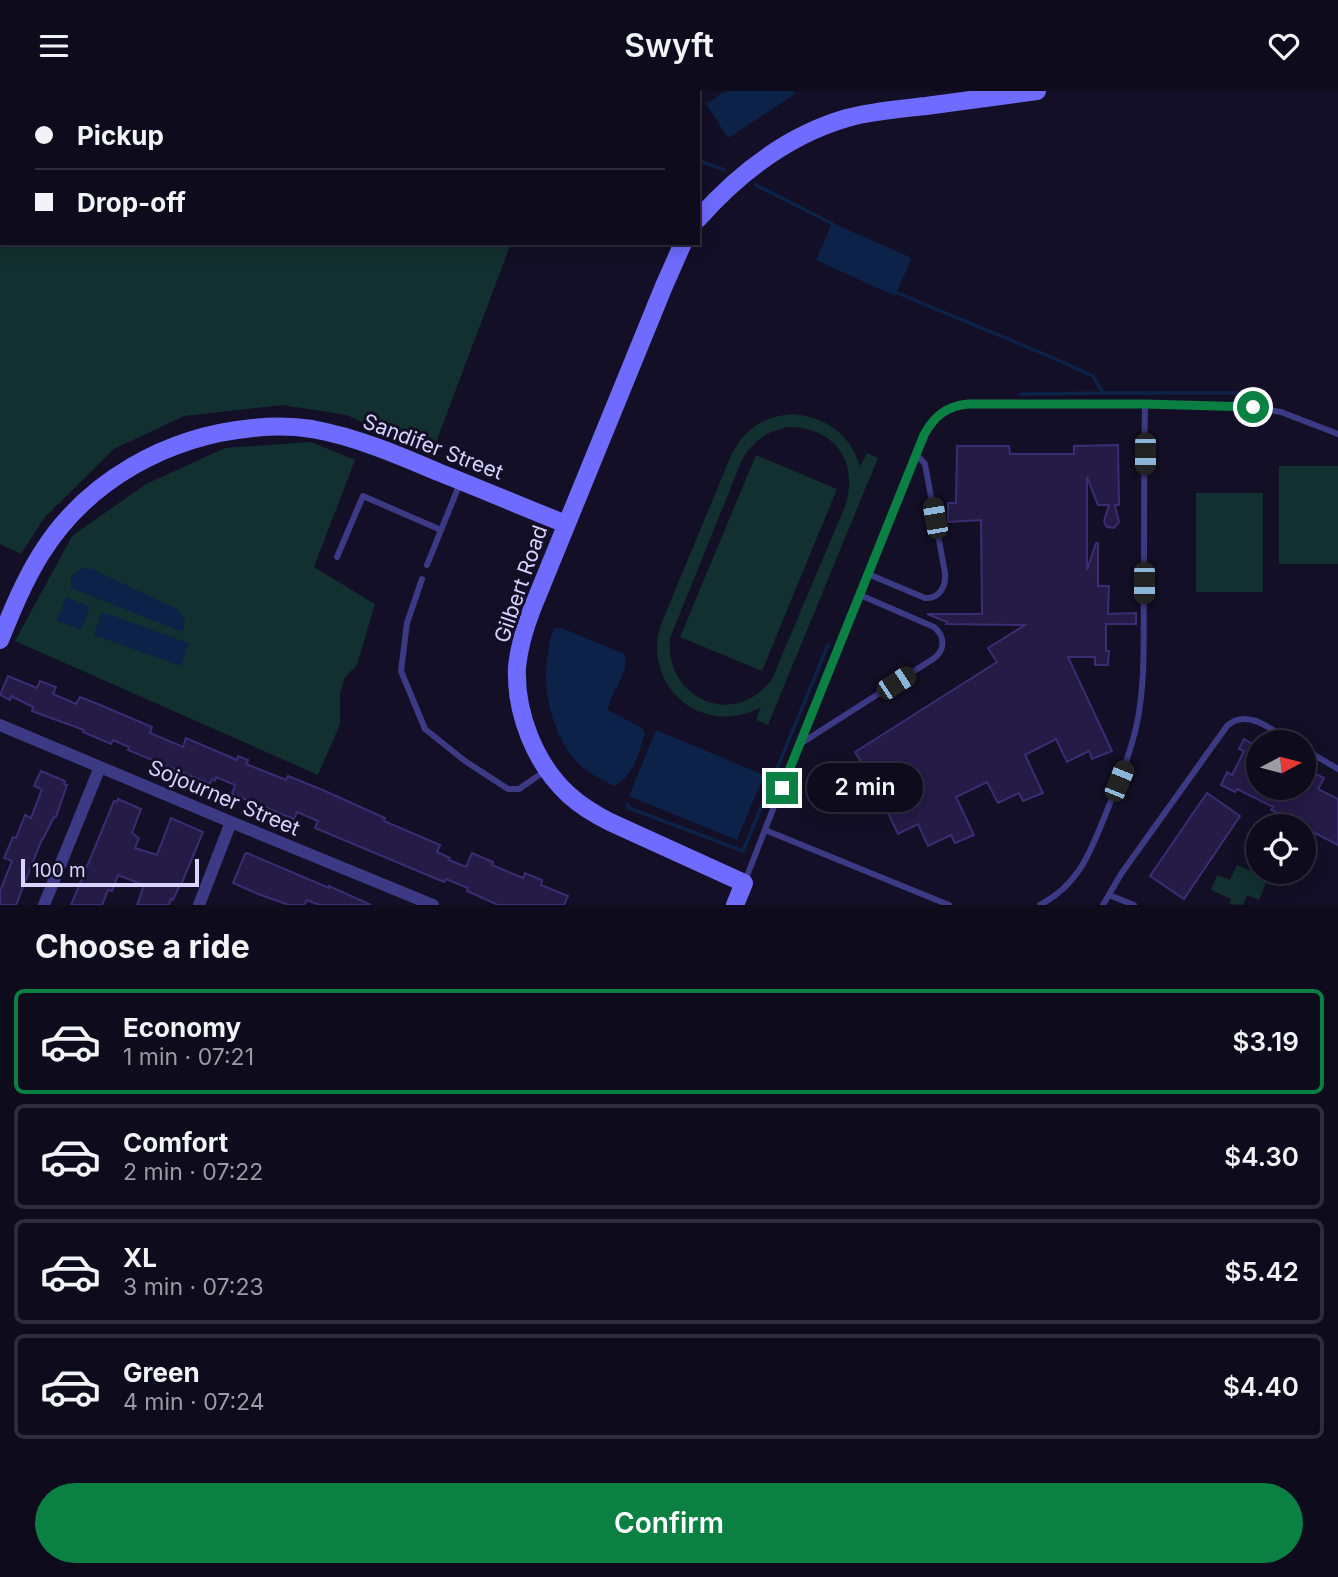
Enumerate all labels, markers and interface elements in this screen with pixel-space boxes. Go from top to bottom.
text: Swyft [624,26,714,65]
icon: menu [35,27,73,65]
icon: heart [1265,27,1303,65]
text: Pickup [77,120,164,151]
text: Drop-off [77,187,186,218]
route start [1237,391,1269,423]
street label: Sandifer Street [360,408,507,485]
car [1135,433,1156,475]
car [922,495,949,541]
street label: Gilbert Road [489,522,552,646]
car [1134,562,1155,604]
car [873,663,920,703]
north arrow [1246,730,1316,800]
map controls [1246,730,1316,884]
street label: Sojourner Street [145,754,304,841]
car [1102,758,1137,804]
callout: 2 min [806,763,922,813]
route end [766,772,798,804]
text: 2 min [835,773,895,801]
button: locate [1246,814,1316,884]
scale bar [21,856,200,888]
text: 100 m [32,859,86,882]
text: Choose a ride [35,927,250,966]
icon: car [39,1010,102,1073]
text: Economy [123,1012,241,1043]
text: $3.19 [1233,1026,1299,1057]
text: 1 min · 07:21 [123,1043,254,1071]
icon: car [39,1125,102,1188]
text: Comfort [123,1127,228,1158]
text: $4.30 [1224,1141,1299,1172]
text: 2 min · 07:22 [123,1158,263,1186]
icon: car [39,1240,102,1303]
text: XL [123,1242,157,1273]
text: $5.42 [1225,1256,1299,1287]
text: 3 min · 07:23 [123,1273,264,1301]
icon: car [39,1355,102,1418]
text: Green [123,1357,200,1388]
text: $4.40 [1223,1371,1299,1402]
text: 4 min · 07:24 [123,1388,265,1416]
button: Confirm [35,1483,1303,1563]

